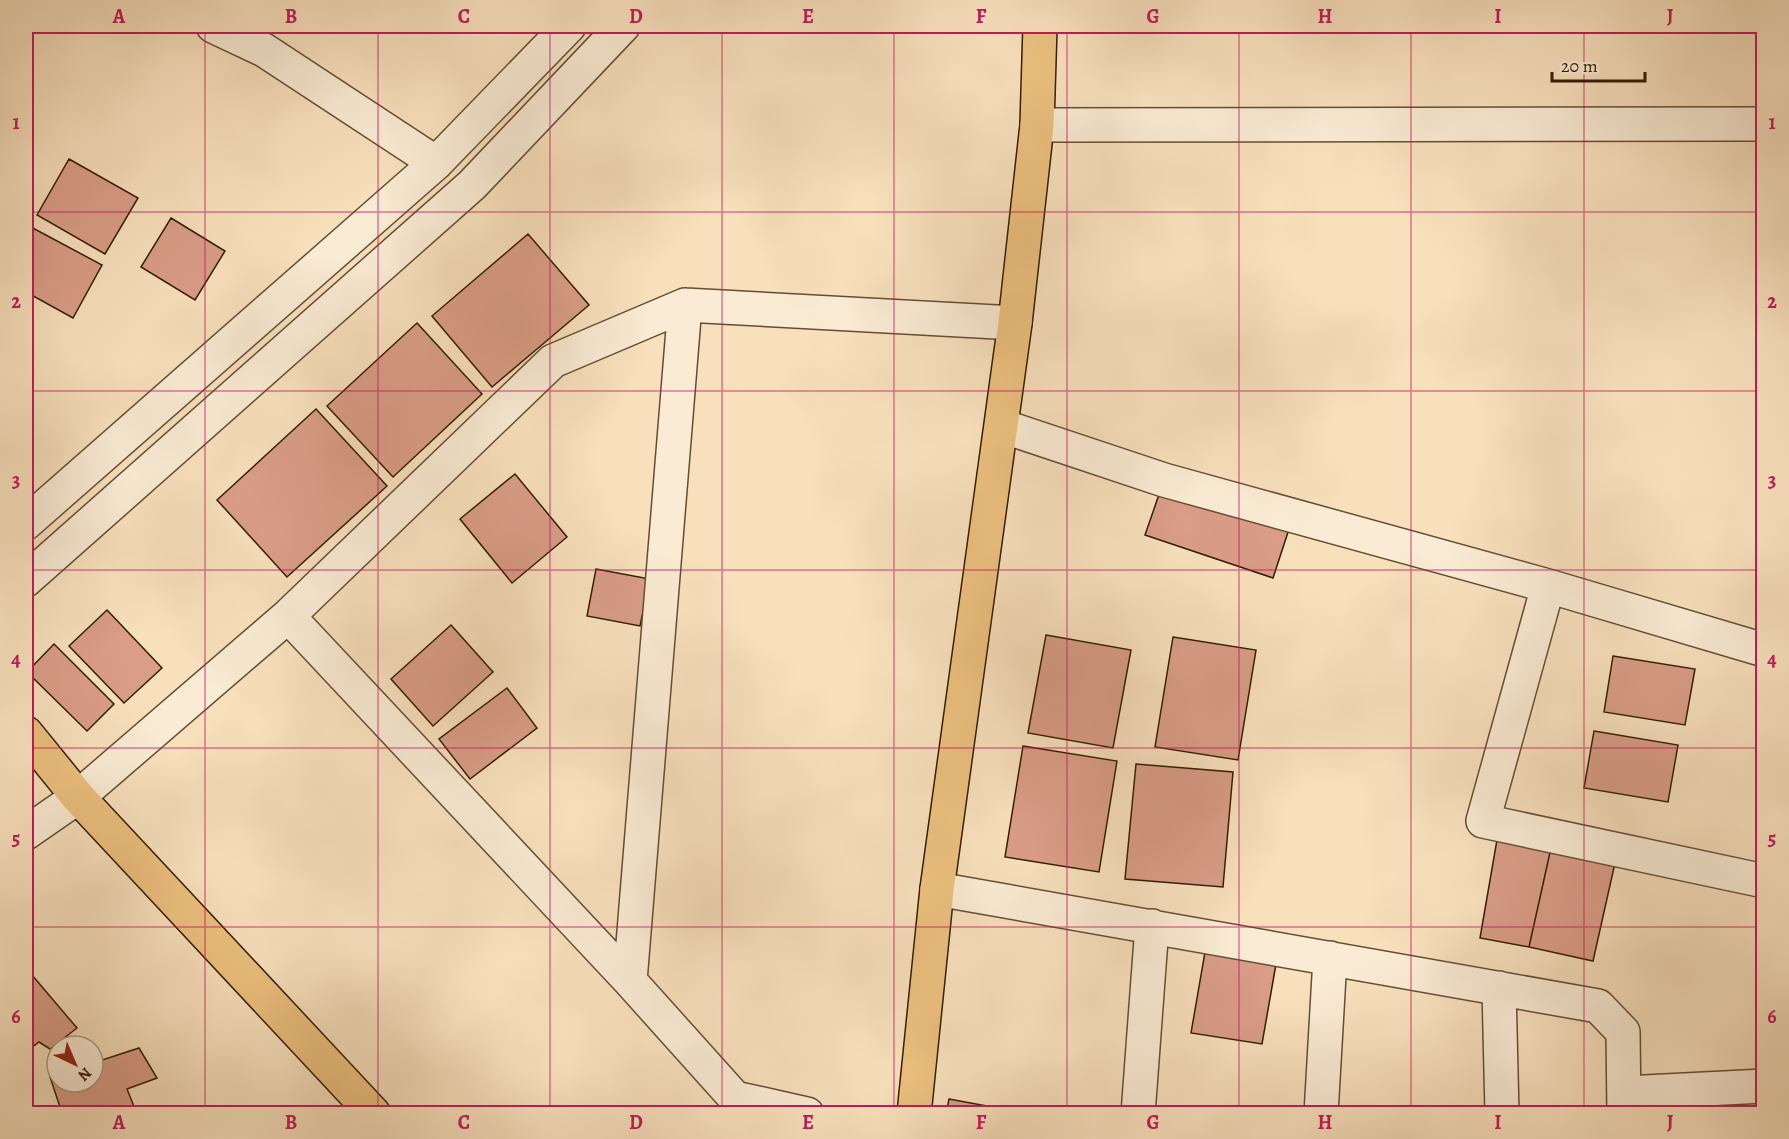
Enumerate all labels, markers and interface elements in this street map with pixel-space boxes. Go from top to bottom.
text: A [112,3,126,30]
text: B [285,3,297,30]
text: C [458,3,470,30]
text: D [629,3,643,30]
text: E [802,3,814,30]
text: F [976,3,987,30]
text: G [1146,3,1160,30]
text: H [1318,3,1333,30]
text: I [1494,3,1502,30]
text: J [1667,3,1674,30]
scale bar [1552,45,1645,83]
text: 20 m [1561,54,1598,78]
text: 1 [12,109,20,136]
text: 1 [1768,109,1776,136]
text: 2 [11,288,21,315]
text: 2 [1767,288,1777,315]
text: 3 [12,467,20,494]
text: 3 [1768,467,1776,494]
text: 4 [11,646,21,673]
text: 4 [1767,646,1777,673]
text: 5 [12,825,20,852]
text: 5 [1768,825,1776,852]
text: 6 [11,1003,21,1030]
text: 6 [1767,1003,1777,1030]
north arrow [45,1034,105,1094]
text: N [73,1062,97,1086]
text: A [112,1109,126,1136]
text: B [285,1109,297,1136]
text: C [458,1109,470,1136]
text: D [629,1109,643,1136]
text: E [802,1109,814,1136]
text: F [976,1109,987,1136]
text: G [1146,1109,1160,1136]
text: H [1318,1109,1333,1136]
text: I [1494,1109,1502,1136]
text: J [1667,1109,1674,1136]

